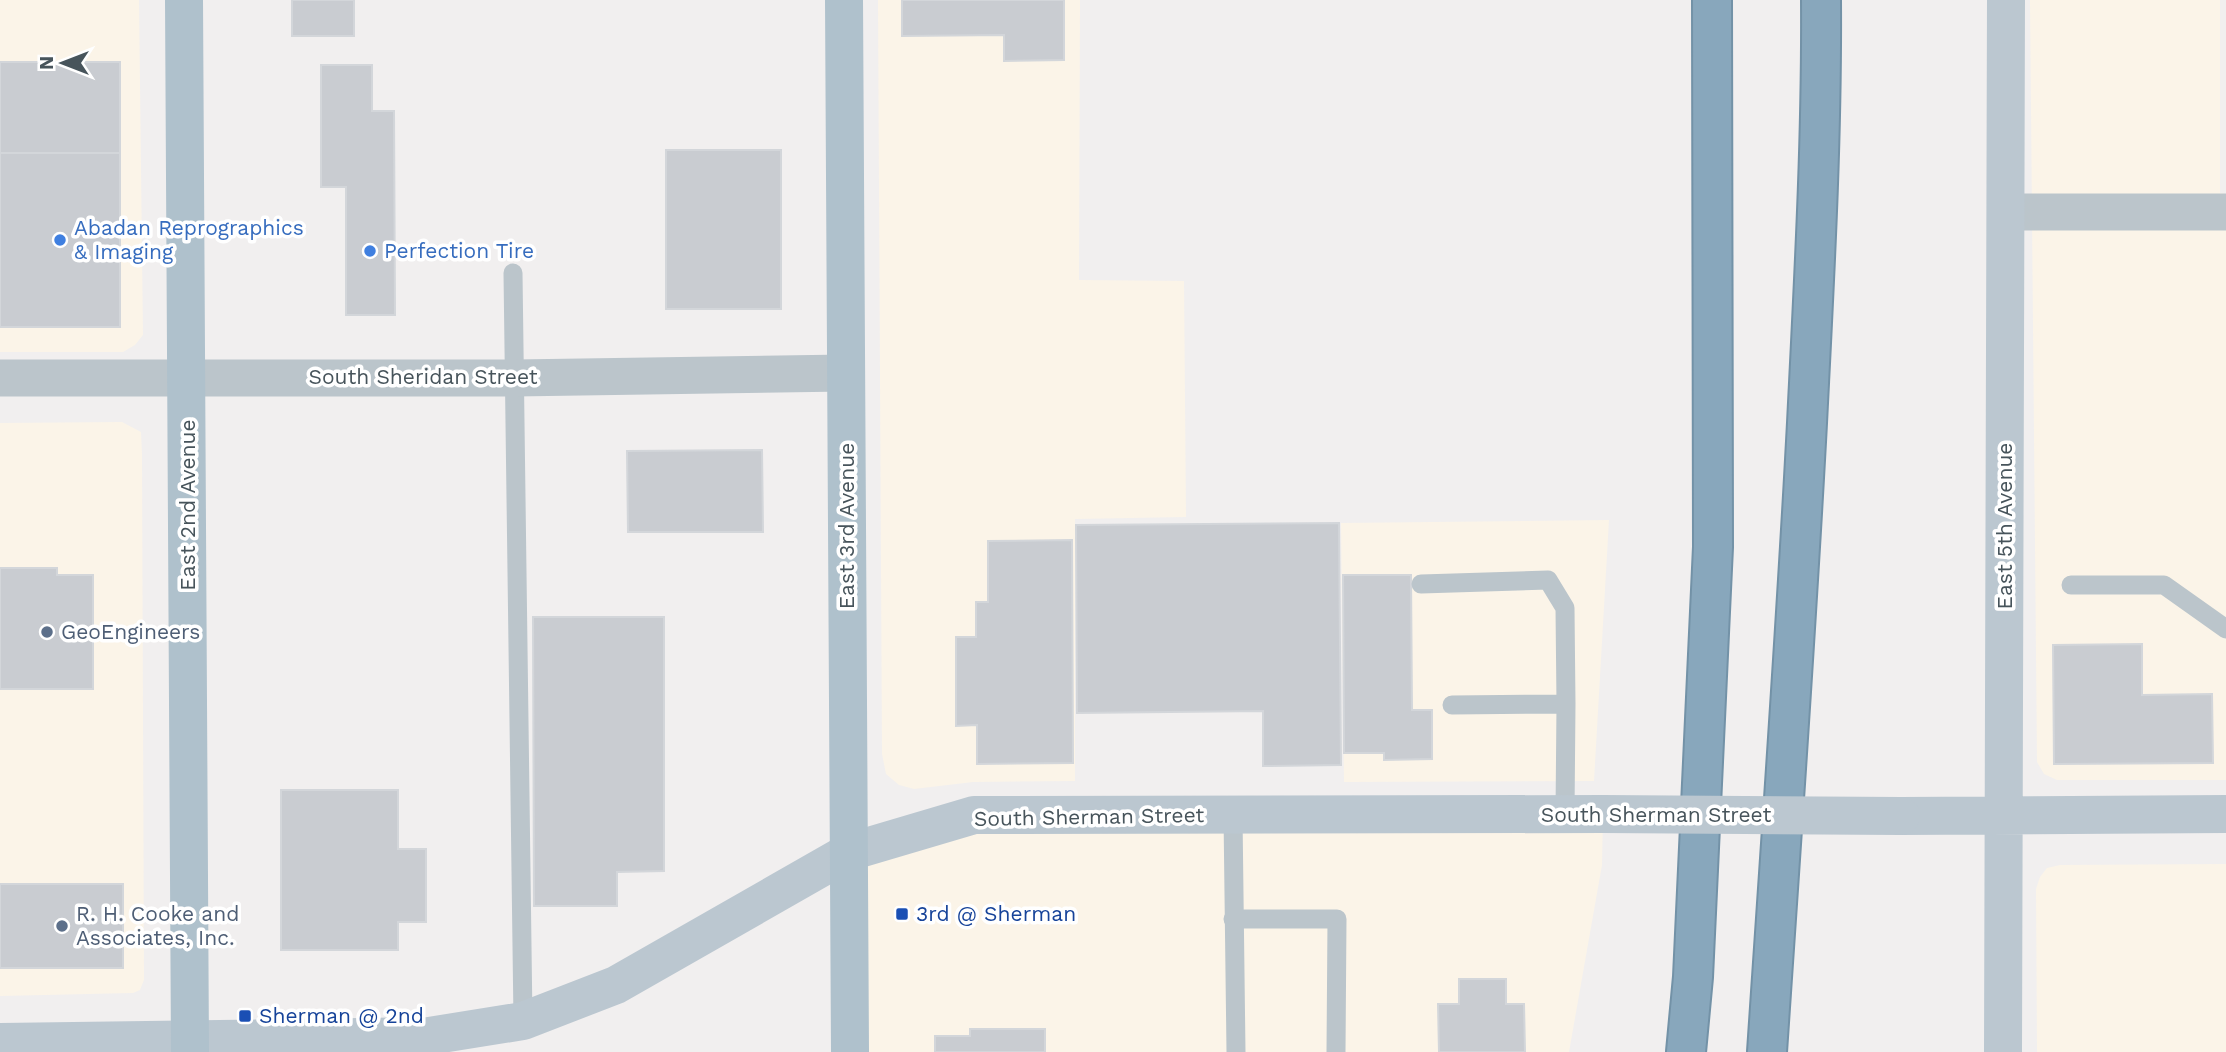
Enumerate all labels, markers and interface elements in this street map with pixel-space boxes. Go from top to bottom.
north arrow [28,28,98,98]
text: N [35,56,58,70]
place label: Abadan Reprographics & Imaging [74,215,304,264]
marker: Abadan Reprographics & Imaging [52,232,68,248]
place label: Perfection Tire [384,238,534,263]
marker: Perfection Tire [362,243,378,259]
street label: South Sheridan Street [308,364,538,389]
street label: East 2nd Avenue [175,419,200,591]
street label: East 3rd Avenue [834,443,859,609]
street label: East 5th Avenue [1992,443,2017,609]
place label: GeoEngineers [61,619,200,644]
marker: GeoEngineers [39,624,55,640]
street label: South Sherman Street [974,802,1205,831]
street label: South Sherman Street [1541,802,1771,827]
place label: R. H. Cooke and Associates, Inc. [76,901,239,950]
place label: 3rd @ Sherman [916,901,1076,926]
marker: 3rd @ Sherman [894,906,910,922]
marker: R. H. Cooke and Associates, Inc. [54,918,70,934]
place label: Sherman @ 2nd [259,1003,424,1028]
marker: Sherman @ 2nd [237,1008,253,1024]

